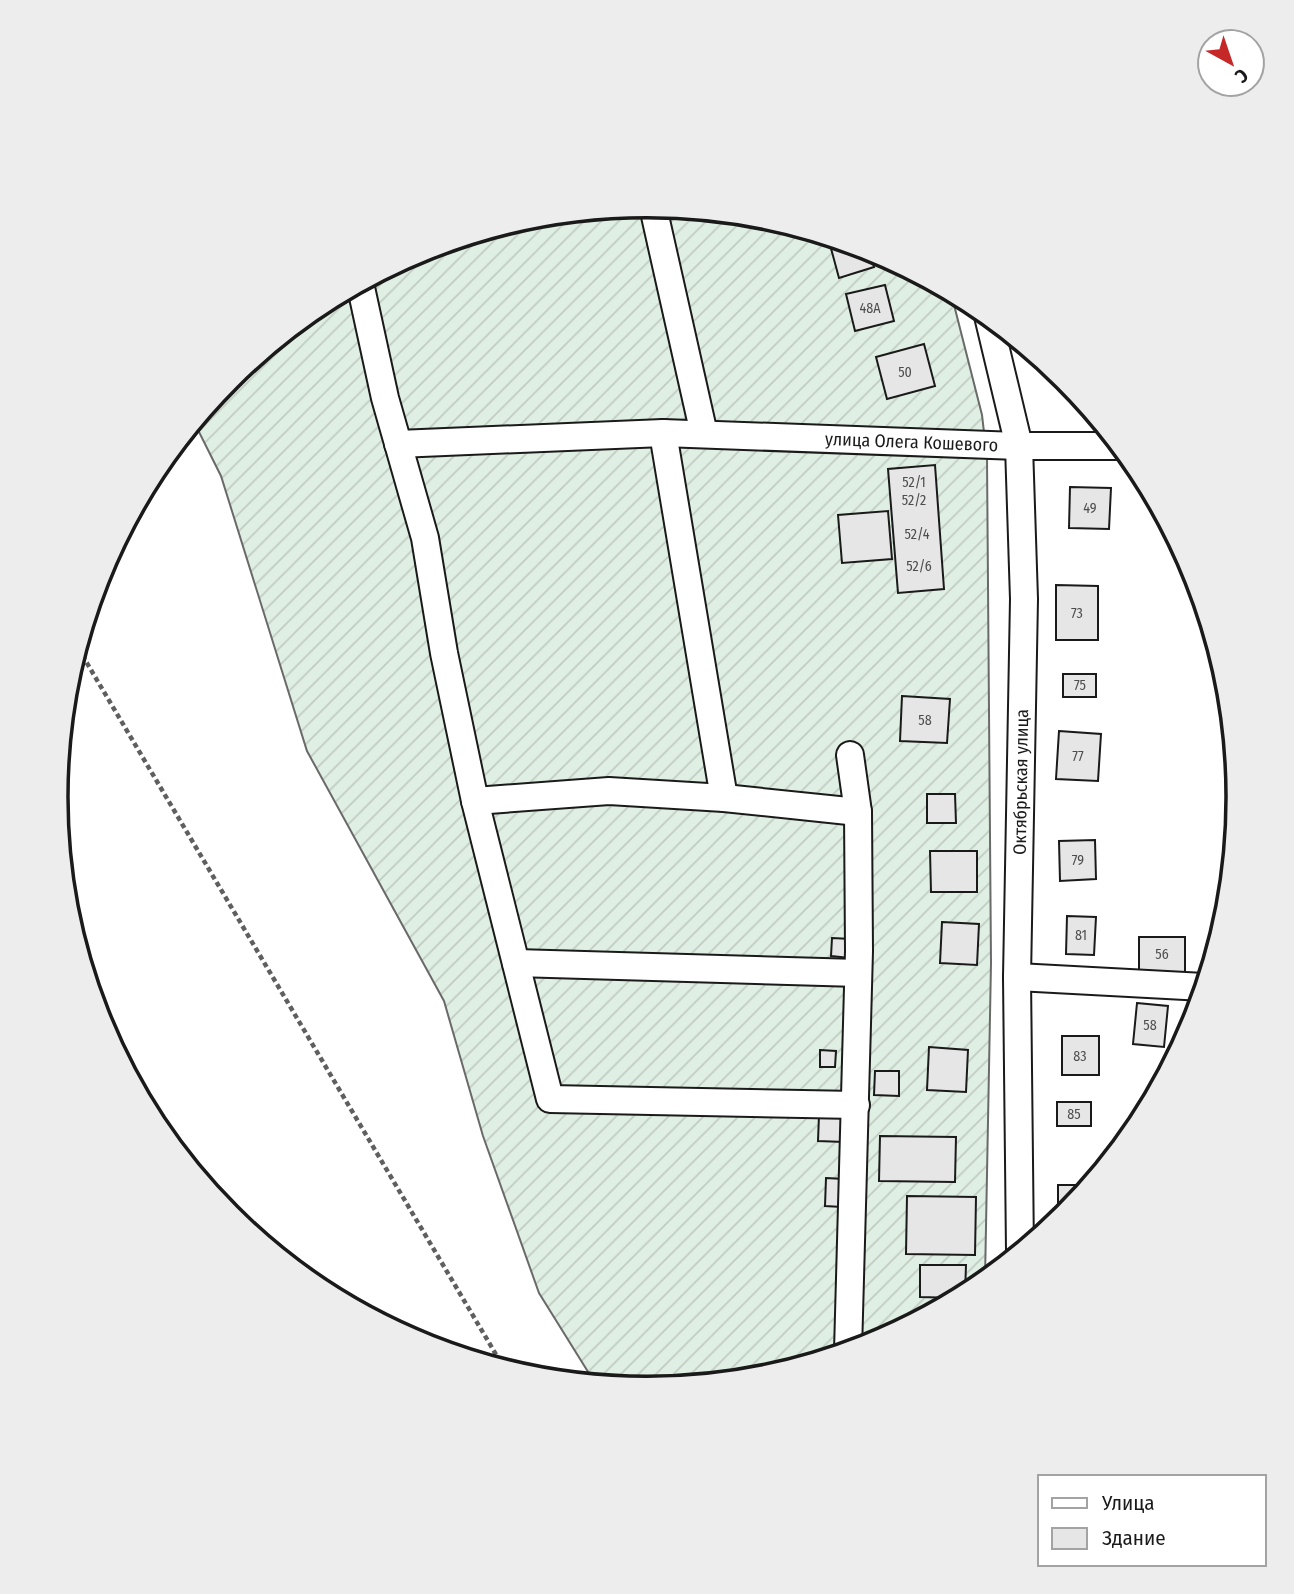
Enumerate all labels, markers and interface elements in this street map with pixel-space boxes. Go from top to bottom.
north arrow [1196,28,1266,98]
text: С [1230,64,1253,88]
house number: 48А [859,300,881,317]
house number: 50 [898,364,912,381]
street label: улица Олега Кошевого [825,428,999,456]
house number: 52/1 [902,474,926,491]
house number: 52/2 [902,492,926,509]
house number: 49 [1083,500,1097,517]
house number: 52/4 [904,526,930,543]
house number: 52/6 [906,558,932,575]
house number: 73 [1071,605,1083,622]
house number: 75 [1074,677,1086,694]
street label: Октябрьская улица [1009,709,1033,855]
house number: 58 [918,712,932,729]
house number: 77 [1072,748,1084,765]
house number: 79 [1072,852,1084,869]
house number: 81 [1075,927,1087,944]
house number: 56 [1155,946,1169,963]
house number: 58 [1143,1017,1157,1034]
house number: 83 [1073,1048,1087,1065]
house number: 85 [1067,1106,1081,1123]
legend [1038,1475,1266,1566]
text: Улица [1101,1490,1155,1516]
text: Здание [1102,1525,1166,1551]

